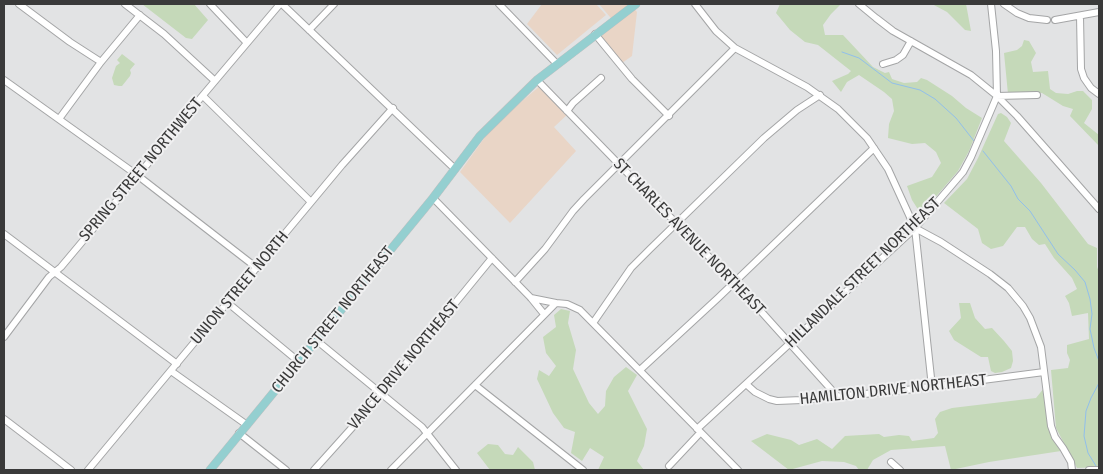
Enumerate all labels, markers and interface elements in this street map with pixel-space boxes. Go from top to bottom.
street label: SPRING STREET NORTHWEST [75,94,207,246]
street label: ST CHARLES AVENUE NORTHEAST [609,155,769,319]
street label: HILLANDALE STREET NORTHEAST [781,194,945,352]
street label: UNION STREET NORTH [187,227,293,349]
street label: CHURCH STREET NORTHEAST [268,243,398,397]
street label: VANCE DRIVE NORTHEAST [344,296,464,434]
street label: HAMILTON DRIVE NORTHEAST [799,371,987,409]

